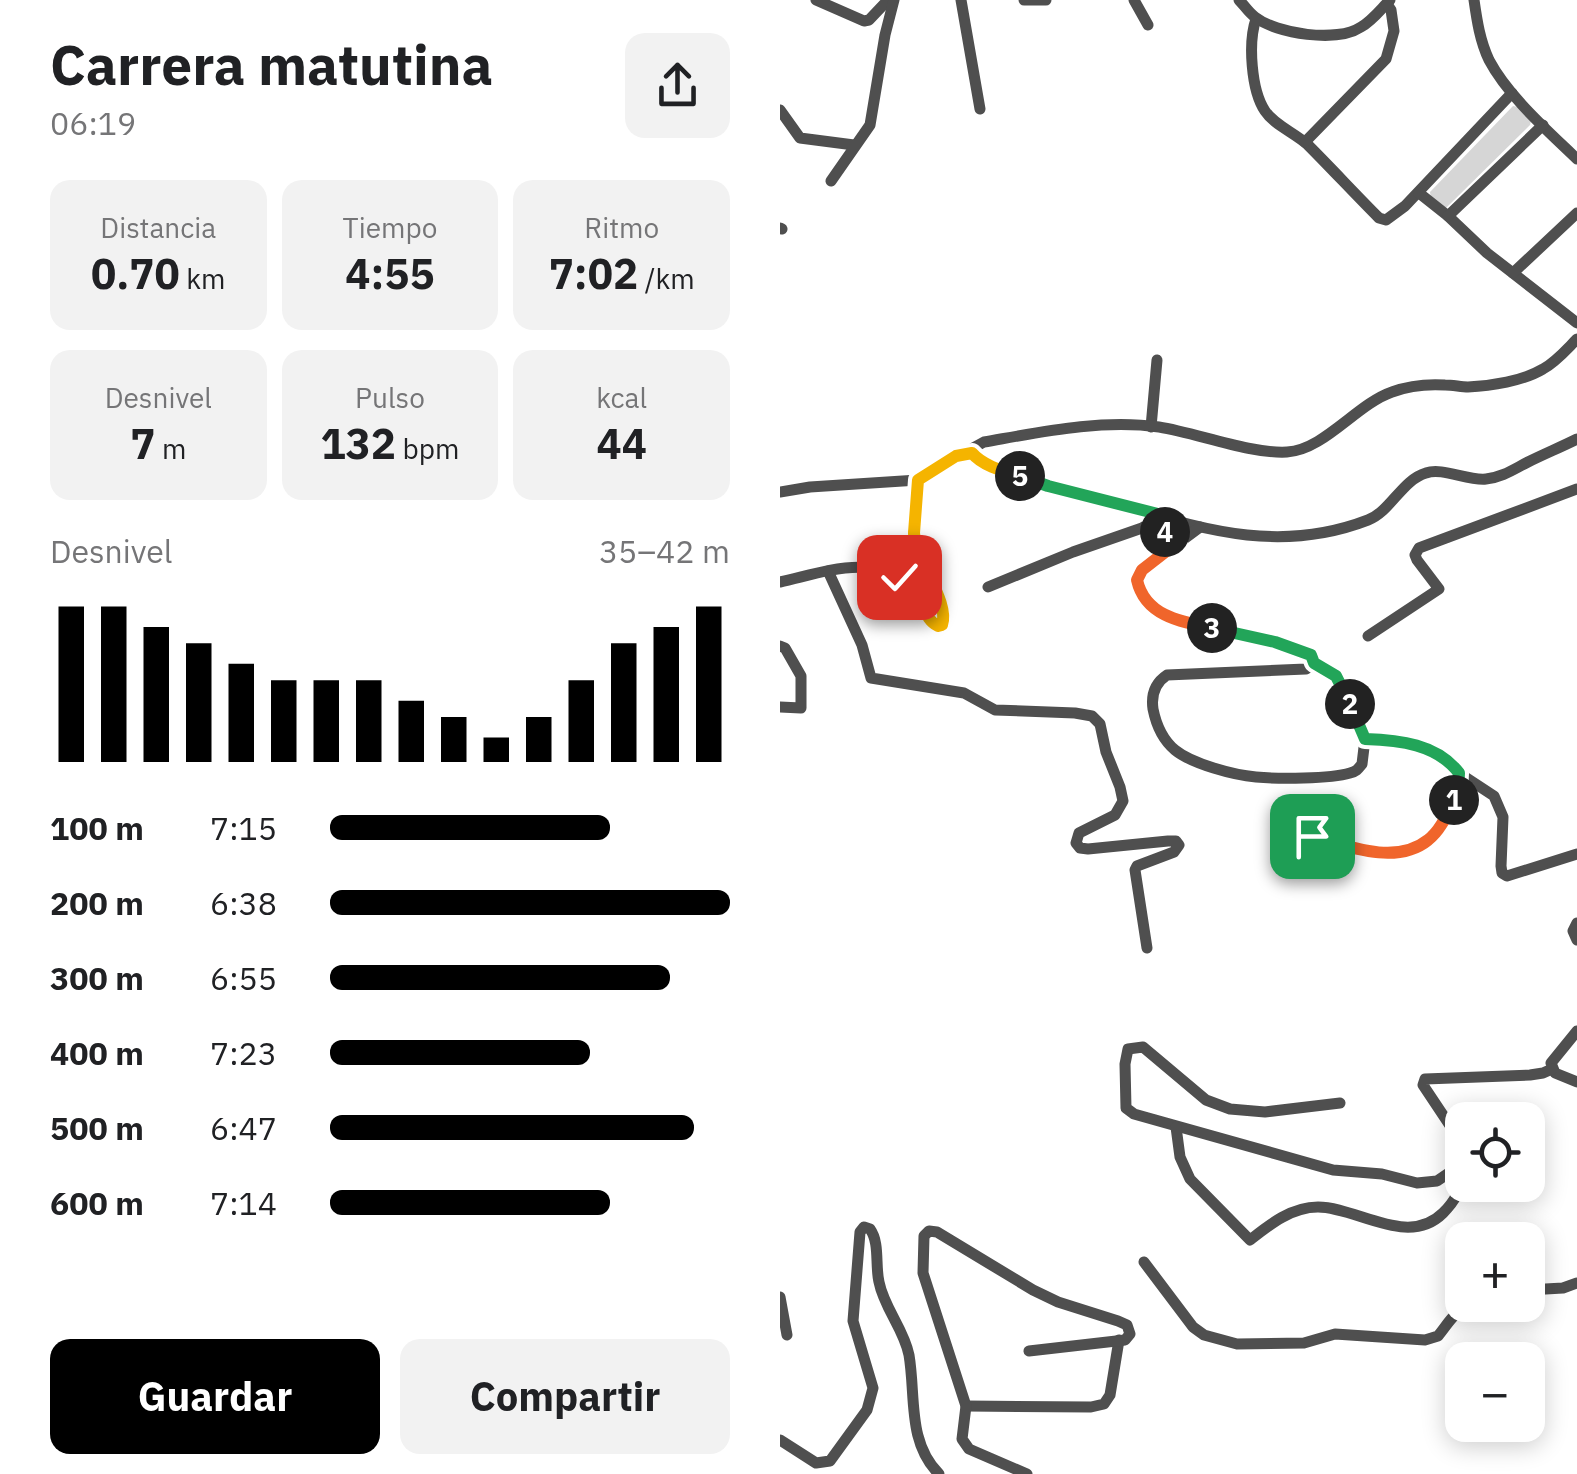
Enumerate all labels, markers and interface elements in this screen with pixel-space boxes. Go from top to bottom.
text: Carrera matutina [50,29,493,100]
button: share [625,33,730,138]
text: 06:19 [50,102,136,144]
text: Distancia [100,209,216,246]
text: Tiempo [343,209,437,246]
text: Ritmo [584,209,659,246]
text: 0.70 [91,246,180,301]
text: 4:55 [345,246,435,301]
text: 7:02 [549,246,638,301]
text: km [180,260,226,297]
text: /km [638,260,695,297]
text: Desnivel [105,379,212,416]
text: Pulso [355,379,425,416]
text: kcal [596,379,647,416]
text: 7 [130,416,155,471]
text: 132 [320,416,396,471]
text: 44 [596,416,647,471]
text: m [155,430,186,467]
text: bpm [396,430,460,467]
pin: 5 [995,451,1045,501]
text: 5 [1012,457,1028,494]
pin: 4 [1140,507,1190,557]
text: 4 [1157,513,1173,550]
text: Desnivel [50,530,173,572]
text: 35–42 m [599,530,730,572]
pin [857,535,942,620]
icon: check [872,550,927,605]
pin: 3 [1187,603,1237,653]
text: 3 [1204,609,1220,646]
pin: 2 [1325,679,1375,729]
text: 2 [1342,685,1358,722]
pin: 1 [1429,775,1479,825]
text: 1 [1446,781,1462,818]
pin [1270,794,1355,879]
text: 100 m [50,807,144,849]
text: 7:15 [210,807,277,849]
icon: arrive [1285,809,1340,864]
text: 200 m [50,882,144,924]
text: 6:38 [210,882,277,924]
text: 300 m [50,957,144,999]
text: 6:55 [210,957,277,999]
text: 400 m [50,1032,144,1074]
text: 7:23 [210,1032,277,1074]
map controls [1445,1102,1545,1442]
button: locate [1445,1102,1545,1202]
text: 500 m [50,1107,144,1149]
text: 6:47 [210,1107,277,1149]
text: 600 m [50,1182,144,1224]
text: 7:14 [210,1182,277,1224]
button: + [1445,1222,1545,1322]
button: Guardar [50,1339,380,1454]
button: Compartir [400,1339,730,1454]
button: − [1445,1342,1545,1442]

